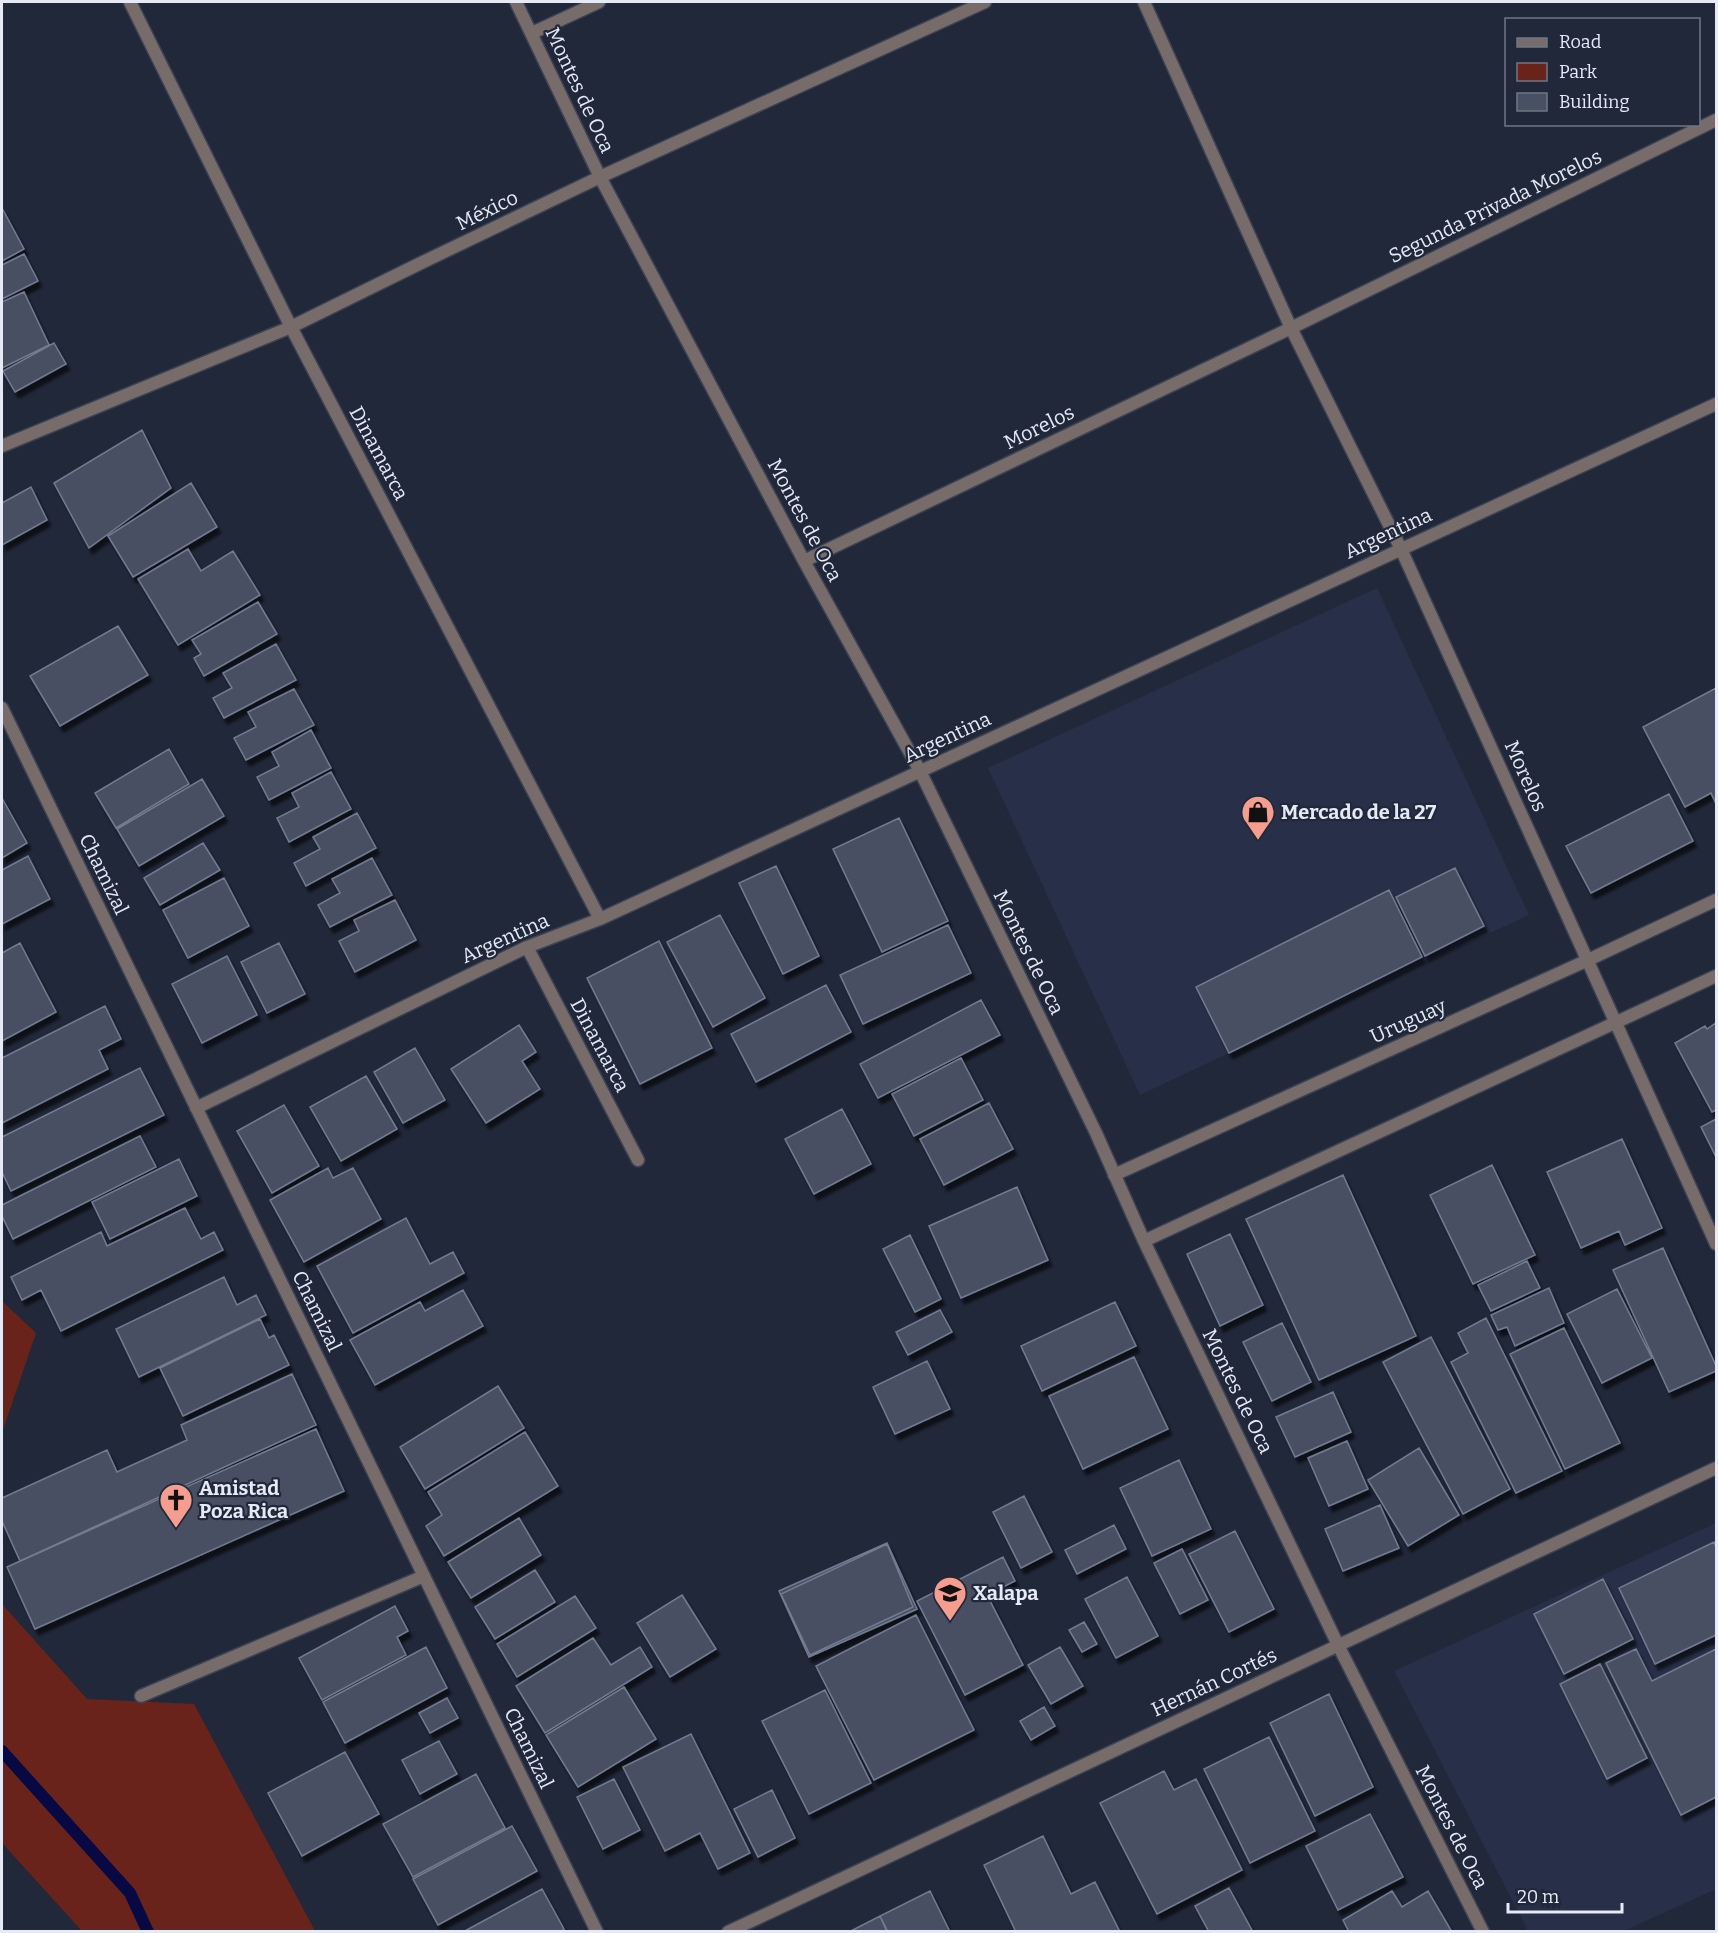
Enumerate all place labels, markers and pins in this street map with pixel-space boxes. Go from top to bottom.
shop icon: Mercado de la 27 [1240,794,1276,841]
place label: Mercado de la 27 [1281,800,1436,824]
place label: Amistad Poza Rica [199,1476,288,1523]
church icon: Amistad Poza Rica [158,1482,194,1529]
school or university icon: Xalapa [932,1575,968,1622]
place label: Xalapa [973,1581,1039,1605]

